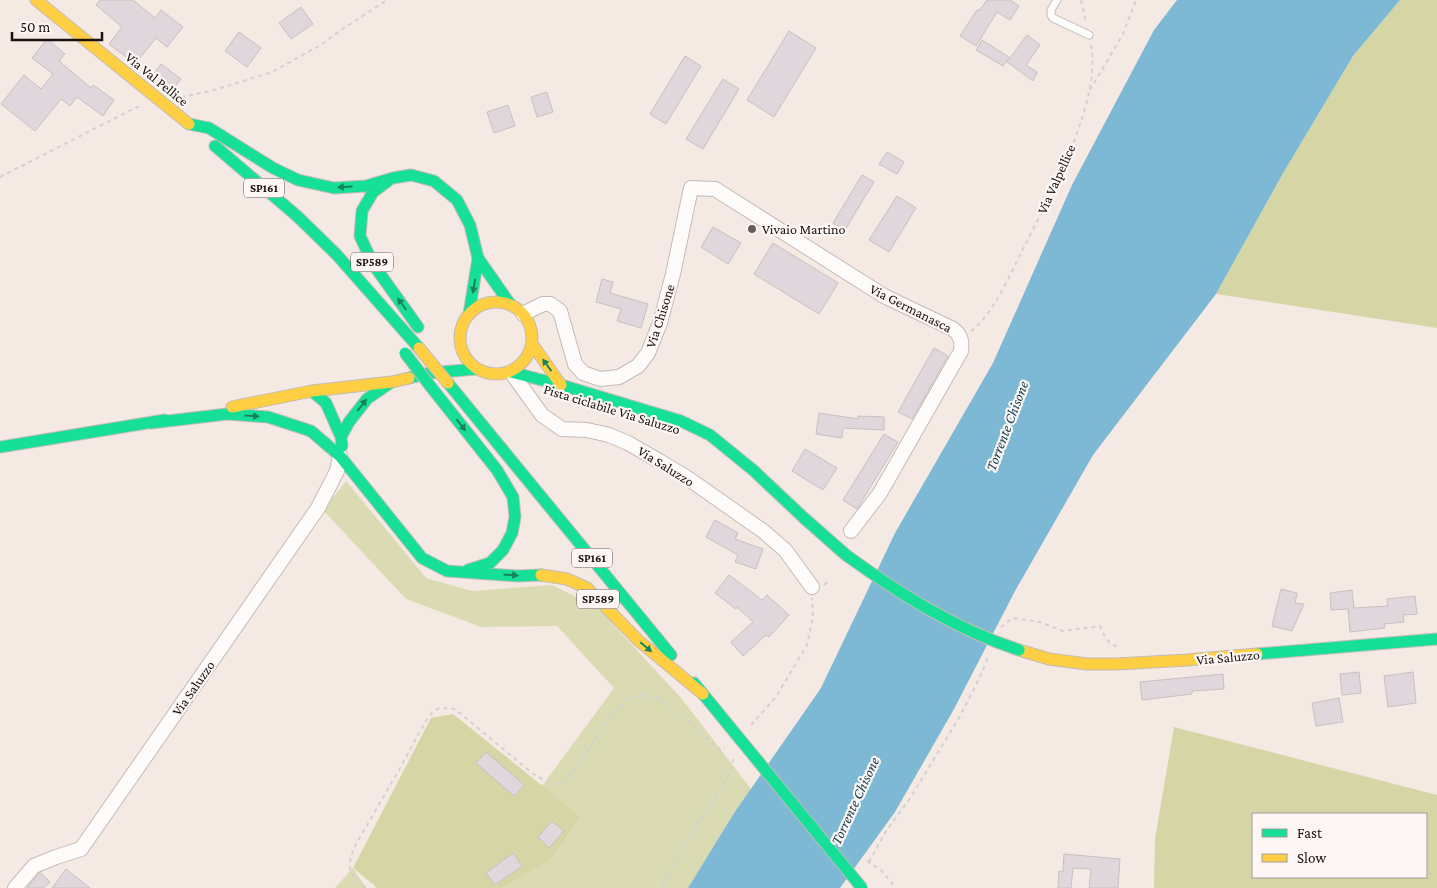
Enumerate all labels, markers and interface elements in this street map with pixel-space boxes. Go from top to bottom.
scale bar [12,10,102,42]
text: 50 m [20,19,50,35]
street label: Via Val Pellice [122,49,192,109]
street label: Via Valpellice [1034,142,1078,216]
road number: SP161 [244,178,284,198]
one-way arrow [337,184,353,192]
place label: Vivaio Martino [762,221,845,237]
marker: Vivaio Martino [746,223,758,235]
road number: SP589 [351,252,393,272]
one-way arrow [469,278,477,294]
street label: Via Germanasca [867,280,955,336]
street label: Via Chisone [642,282,678,350]
one-way arrow [397,297,407,311]
one-way arrow [542,358,552,371]
water label: Torrente Chisone [983,379,1032,473]
street label: Pista ciclabile Via Saluzzo [542,381,682,437]
one-way arrow [357,399,367,412]
one-way arrow [244,412,260,420]
one-way arrow [456,418,467,431]
street label: Via Saluzzo [635,442,697,490]
road number: SP161 [572,548,612,568]
one-way arrow [503,572,519,580]
road number: SP589 [577,590,619,608]
one-way arrow [640,641,652,653]
street label: Via Saluzzo [1196,646,1260,668]
street label: Via Saluzzo [168,657,218,719]
water label: Torrente Chisone [828,754,882,847]
legend [1252,813,1427,878]
text: Fast [1297,825,1323,841]
text: Slow [1297,850,1327,866]

